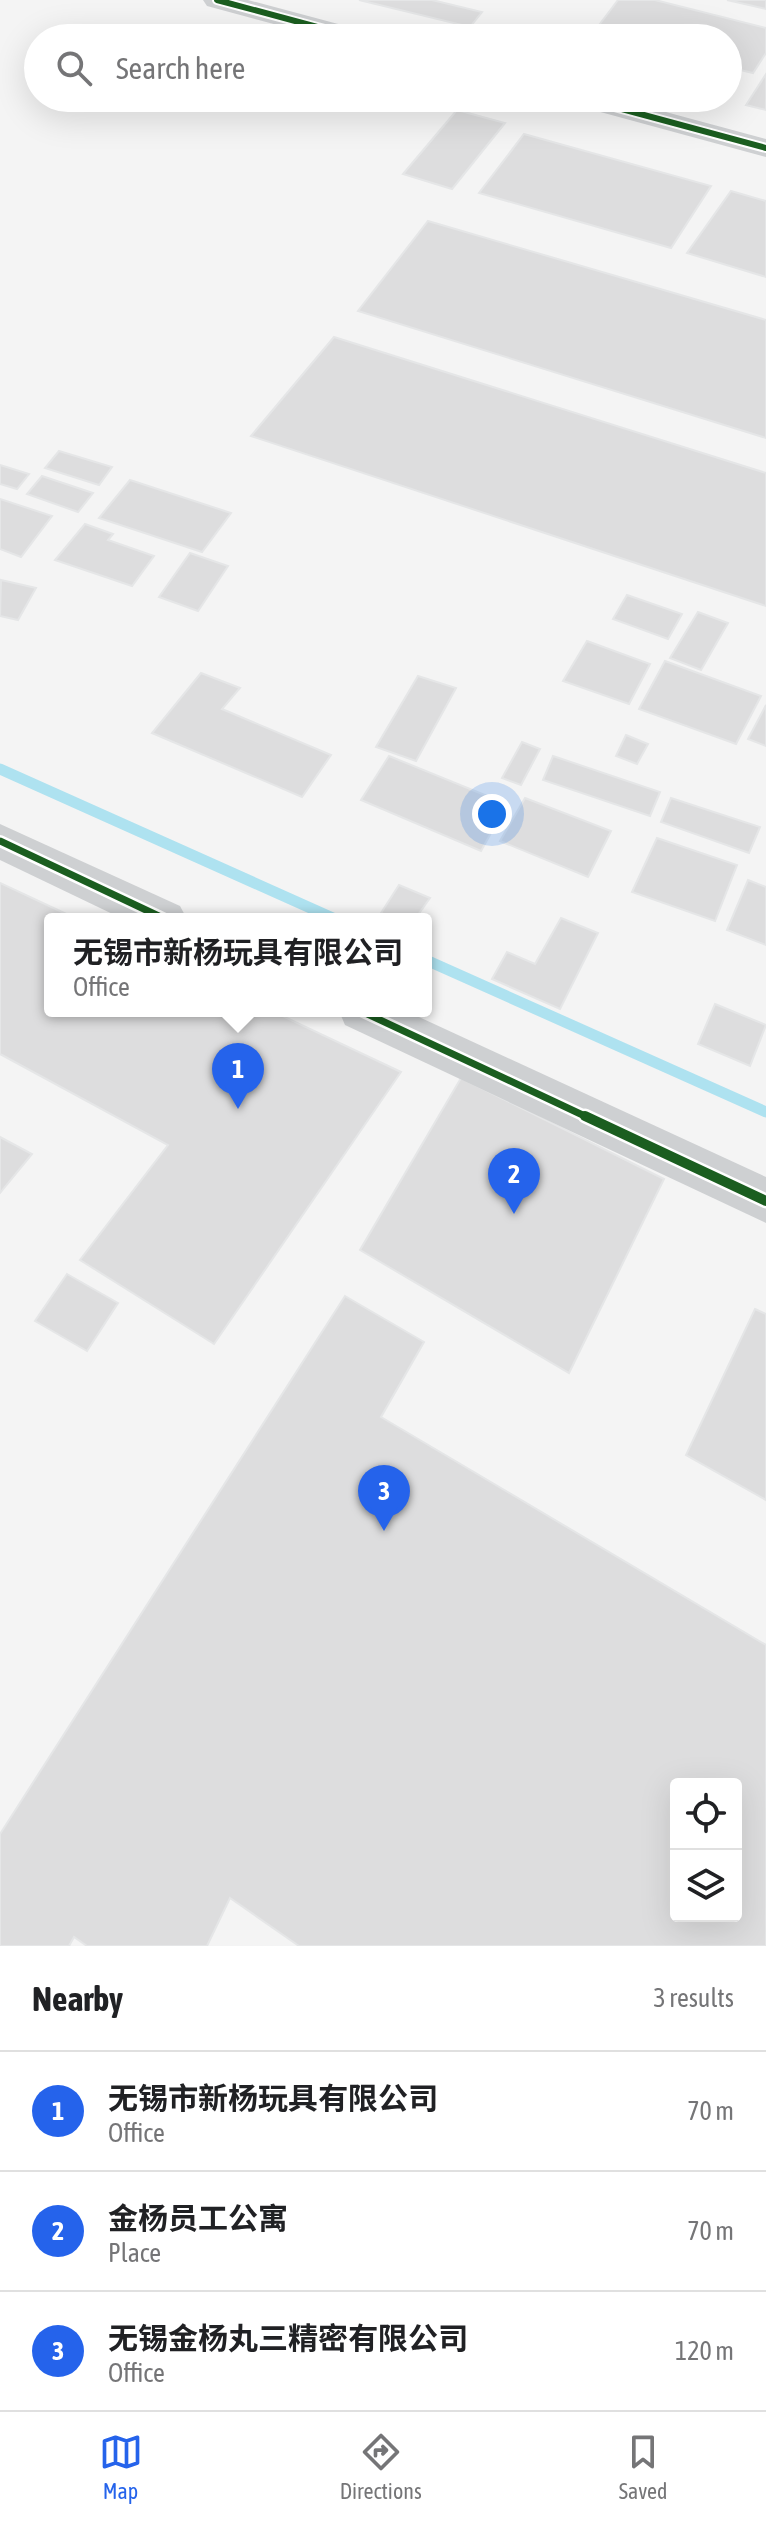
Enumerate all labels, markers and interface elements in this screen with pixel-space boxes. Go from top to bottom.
search box [24,24,742,112]
icon: search [52,46,96,90]
text: Search here [116,51,245,85]
your location [472,794,512,834]
popup [44,913,432,1017]
text: 无锡市新杨玩具有限公司 [73,935,403,969]
text: Office [73,972,130,1002]
pin: 1 [212,1043,264,1109]
pin: 2 [488,1148,540,1214]
pin: 3 [358,1465,410,1531]
map controls [670,1778,742,1922]
button: locate [670,1778,742,1850]
button: layers [670,1850,742,1922]
text: Nearby [32,1979,123,2018]
text: 3 results [653,1983,734,2013]
text: 无锡市新杨玩具有限公司 [108,2081,438,2115]
text: 1 [52,2096,64,2126]
text: 70 m [687,2096,734,2126]
text: Office [108,2118,165,2148]
text: 金杨员工公寓 [108,2201,288,2235]
text: 2 [52,2216,64,2246]
text: 70 m [687,2216,734,2246]
text: Place [108,2238,161,2268]
text: 无锡金杨丸三精密有限公司 [108,2321,468,2355]
text: 3 [52,2336,64,2366]
text: 120 m [675,2336,734,2366]
text: Office [108,2358,165,2388]
tab: Map [99,2430,143,2504]
tab: Directions [340,2430,422,2504]
tab: Saved [619,2430,667,2504]

